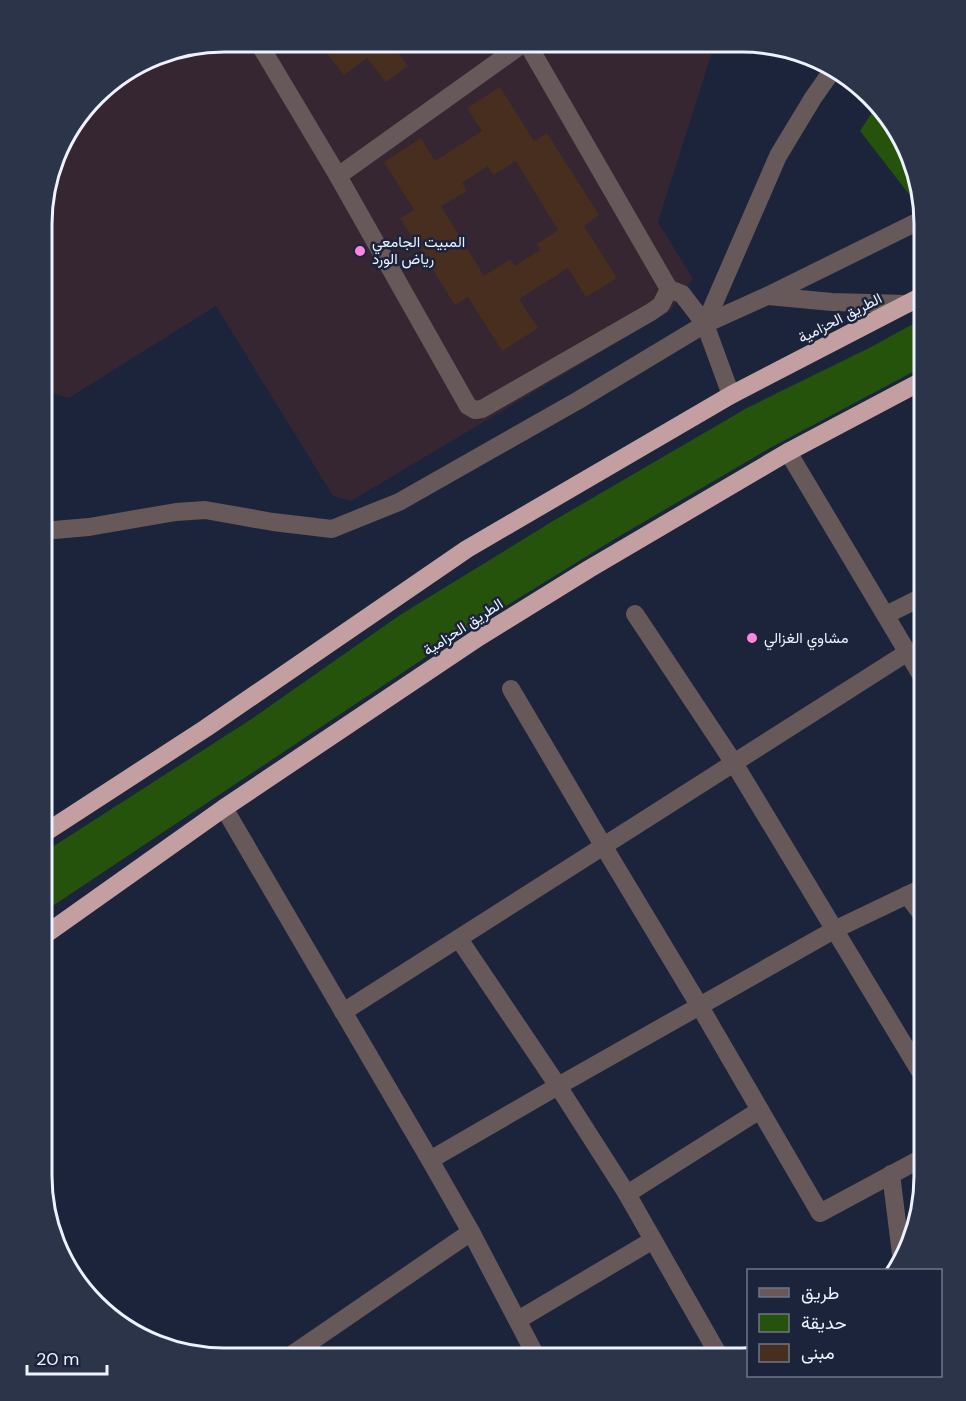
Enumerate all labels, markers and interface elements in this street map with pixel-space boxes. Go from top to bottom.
place label: المبيت الجامعي رياض الورد [372,232,465,269]
marker: المبيت الجامعي رياض الورد [353,244,367,258]
street label: الطريق الحزامية [795,288,885,348]
street label: الطريق الحزامية [419,594,507,660]
place label: مشاوي الغزالي [764,628,849,651]
marker: مشاوي الغزالي [745,631,759,645]
legend [747,1269,942,1377]
text: طريق [801,1281,839,1305]
text: حديقة [801,1311,847,1335]
scale bar [27,1338,106,1376]
text: مبنى [801,1341,835,1365]
text: 20 m [36,1347,79,1371]

